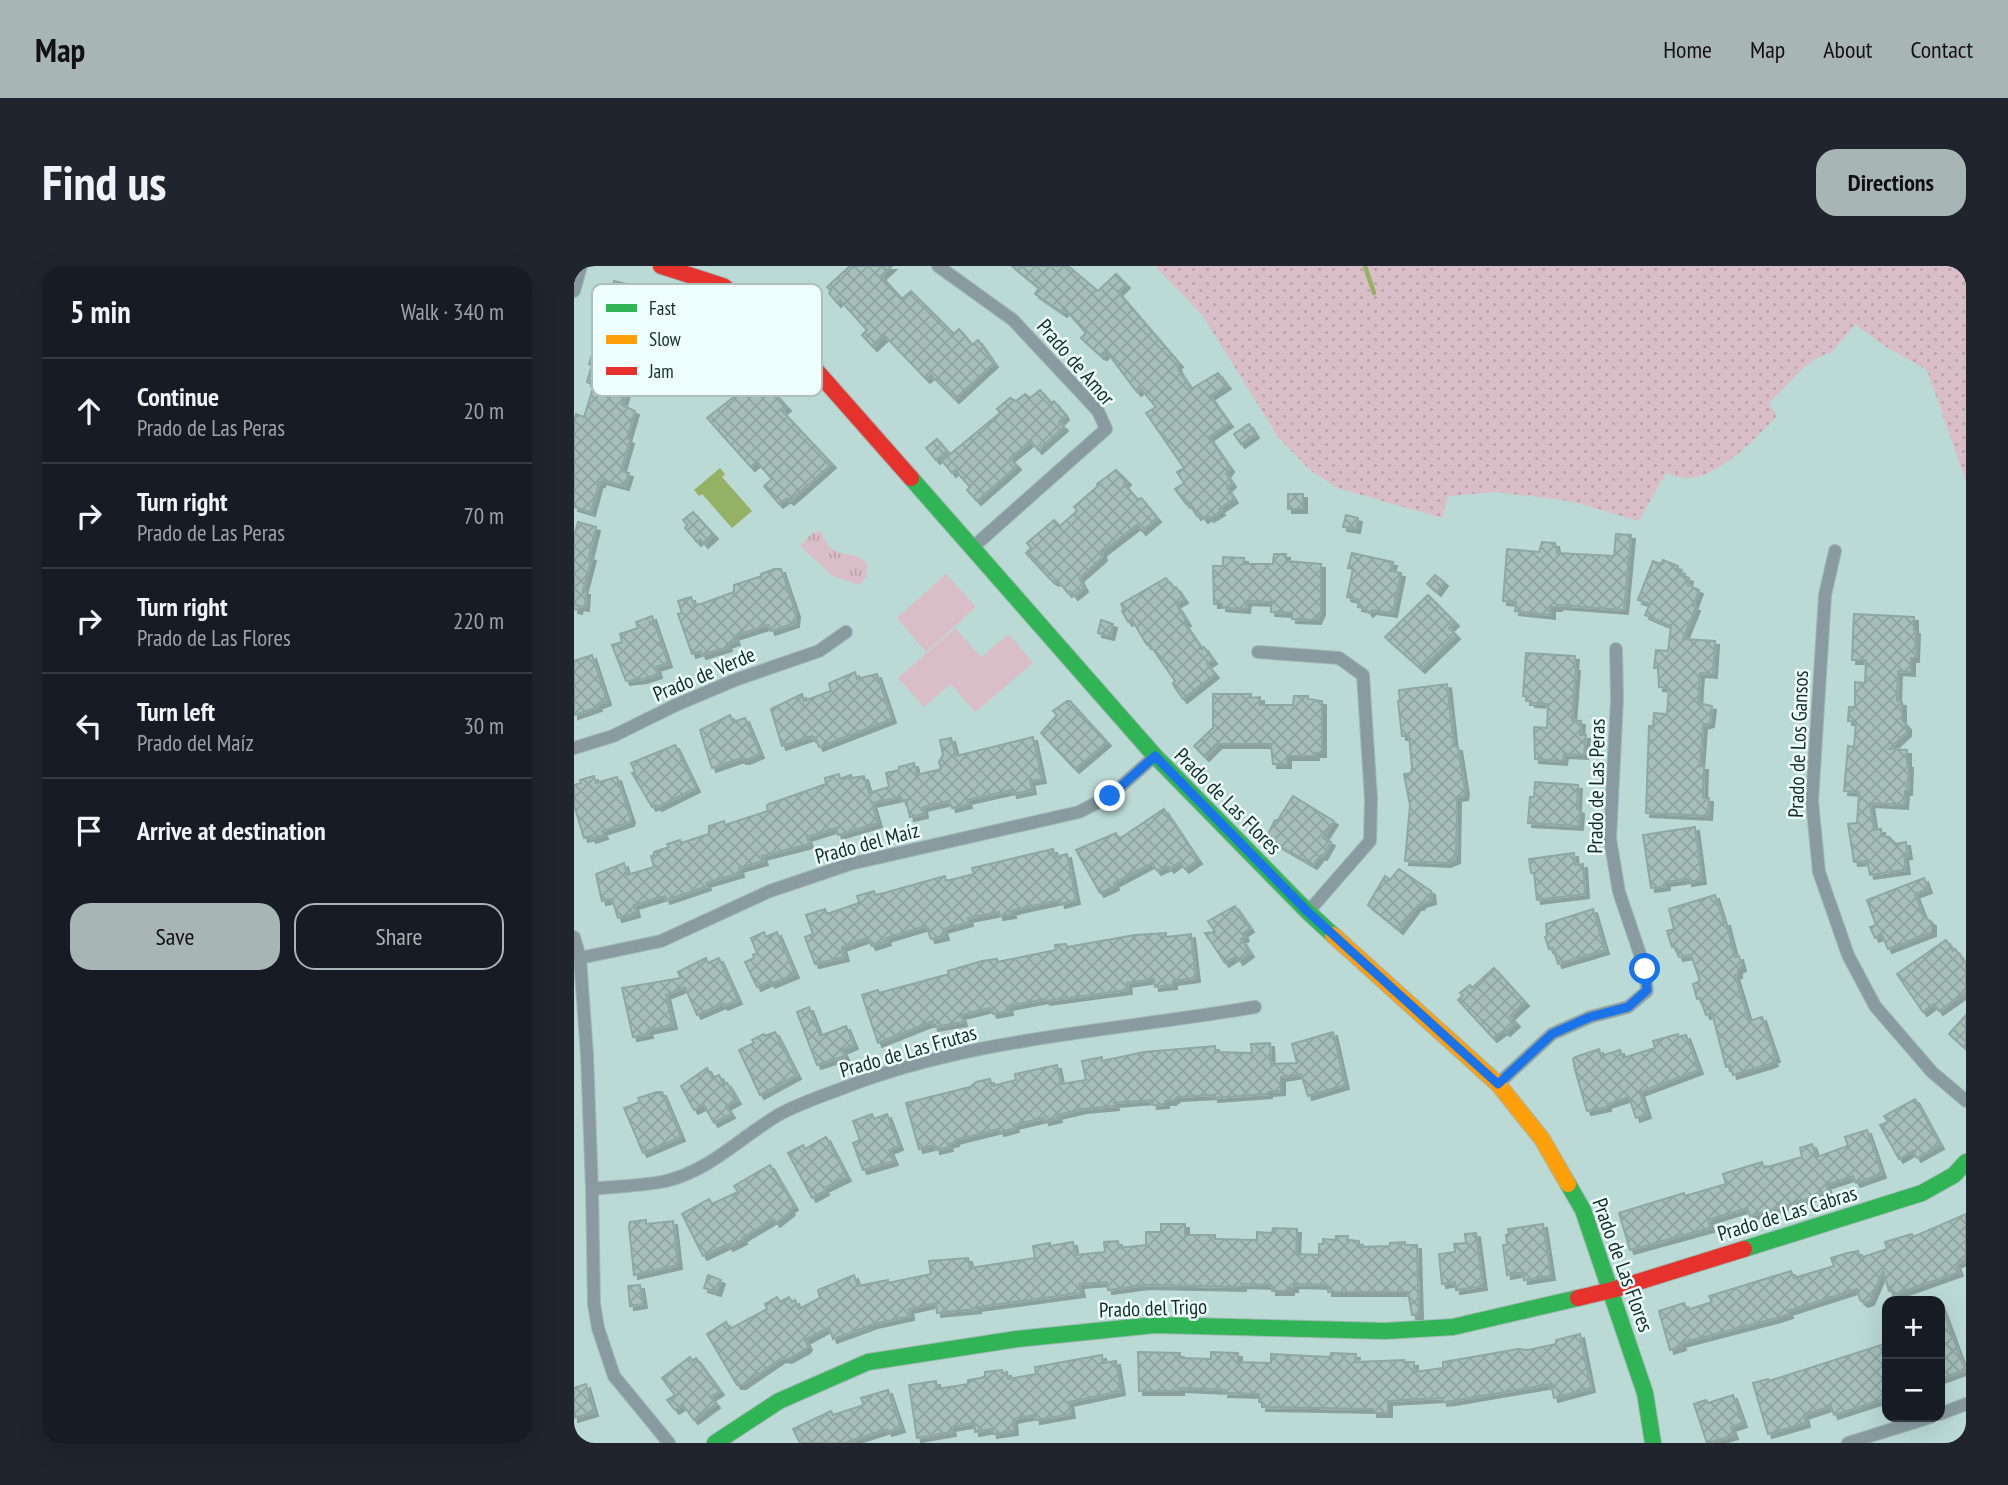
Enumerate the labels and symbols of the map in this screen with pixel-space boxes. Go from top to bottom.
legend [592,284,822,396]
text: Fast [649,296,677,320]
street label: Prado de Amor [1031,313,1121,411]
text: Slow [649,327,682,351]
text: Jam [648,359,674,383]
street label: Prado de Verde [649,640,759,708]
street label: Prado de Los Gansos [1782,670,1814,818]
street label: Prado de Las Peras [1581,718,1611,854]
street label: Prado de Las Flores [1169,742,1287,860]
route end [1094,780,1125,811]
street label: Prado del Maíz [812,816,922,870]
route start [1629,953,1660,984]
street label: Prado de Las Frutas [836,1019,980,1083]
street label: Prado de Las Cabras [1714,1179,1860,1247]
street label: Prado de Las Flores [1586,1194,1660,1336]
street label: Prado del Trigo [1098,1293,1208,1323]

